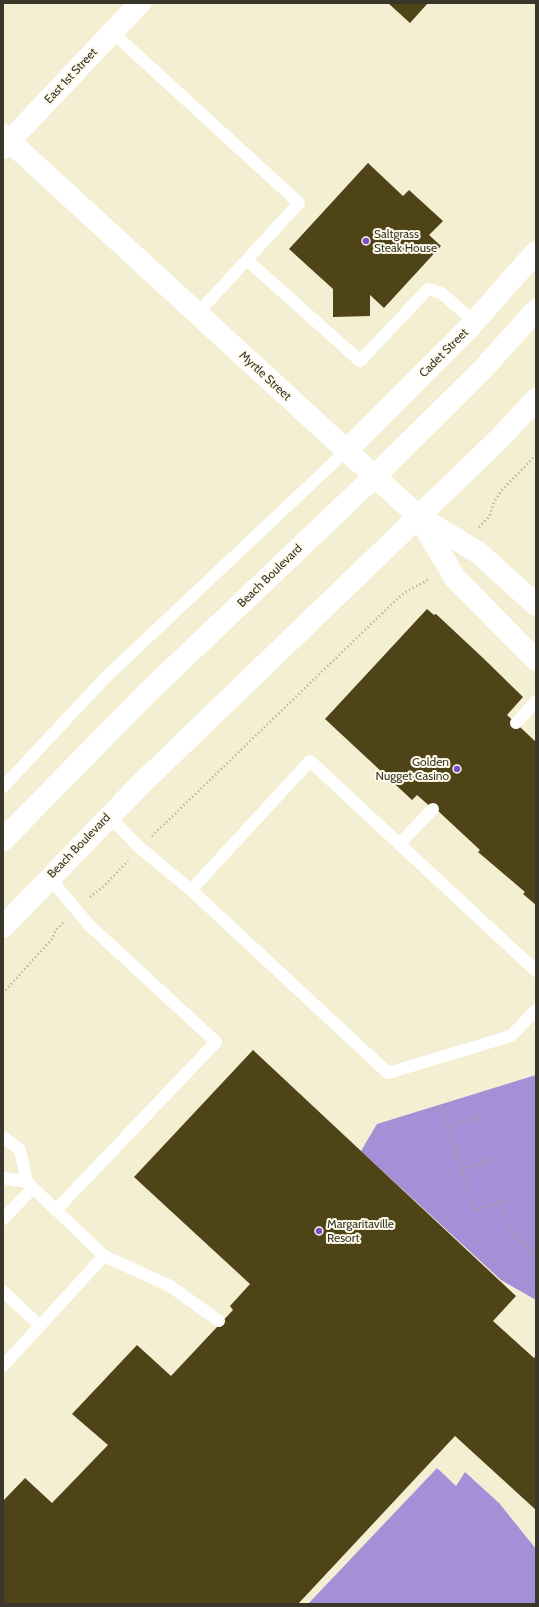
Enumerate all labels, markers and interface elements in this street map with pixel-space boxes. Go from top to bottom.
street label: East 1st Street [42,45,100,107]
place label: Saltgrass Steak House [374,227,437,255]
marker: Saltgrass Steak House [361,236,371,246]
street label: Cadet Street [416,325,472,381]
street label: Myrtle Street [236,348,294,404]
street label: Beach Boulevard [235,541,305,611]
place label: Golden Nugget Casino [376,755,449,783]
marker: Golden Nugget Casino [452,764,462,774]
street label: Beach Boulevard [44,811,114,881]
place label: Margaritaville Resort [327,1217,394,1245]
marker: Margaritaville Resort [314,1226,324,1236]

